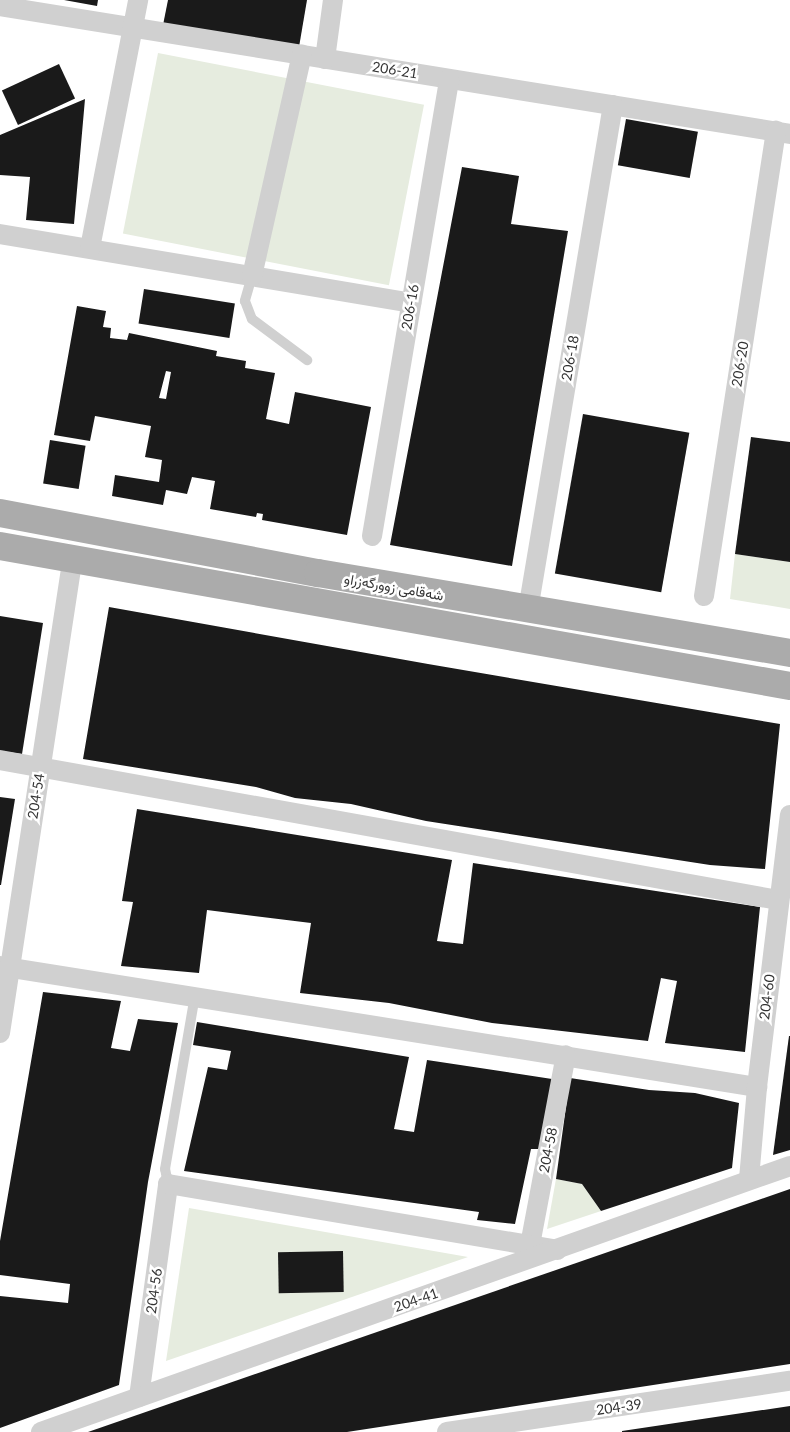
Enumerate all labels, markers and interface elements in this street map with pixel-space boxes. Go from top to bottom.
street label: 206-21 [371,58,419,82]
street label: 206-16 [398,283,422,331]
street label: 206-18 [558,334,582,382]
street label: 206-20 [728,340,752,388]
street label: شەقامی زوورگەزراو [343,570,445,604]
street label: 204-54 [24,772,48,820]
street label: 204-60 [756,973,778,1021]
street label: 204-58 [535,1126,561,1174]
street label: 204-56 [142,1267,166,1315]
street label: 204-41 [392,1285,440,1315]
street label: 204-39 [595,1395,643,1419]

